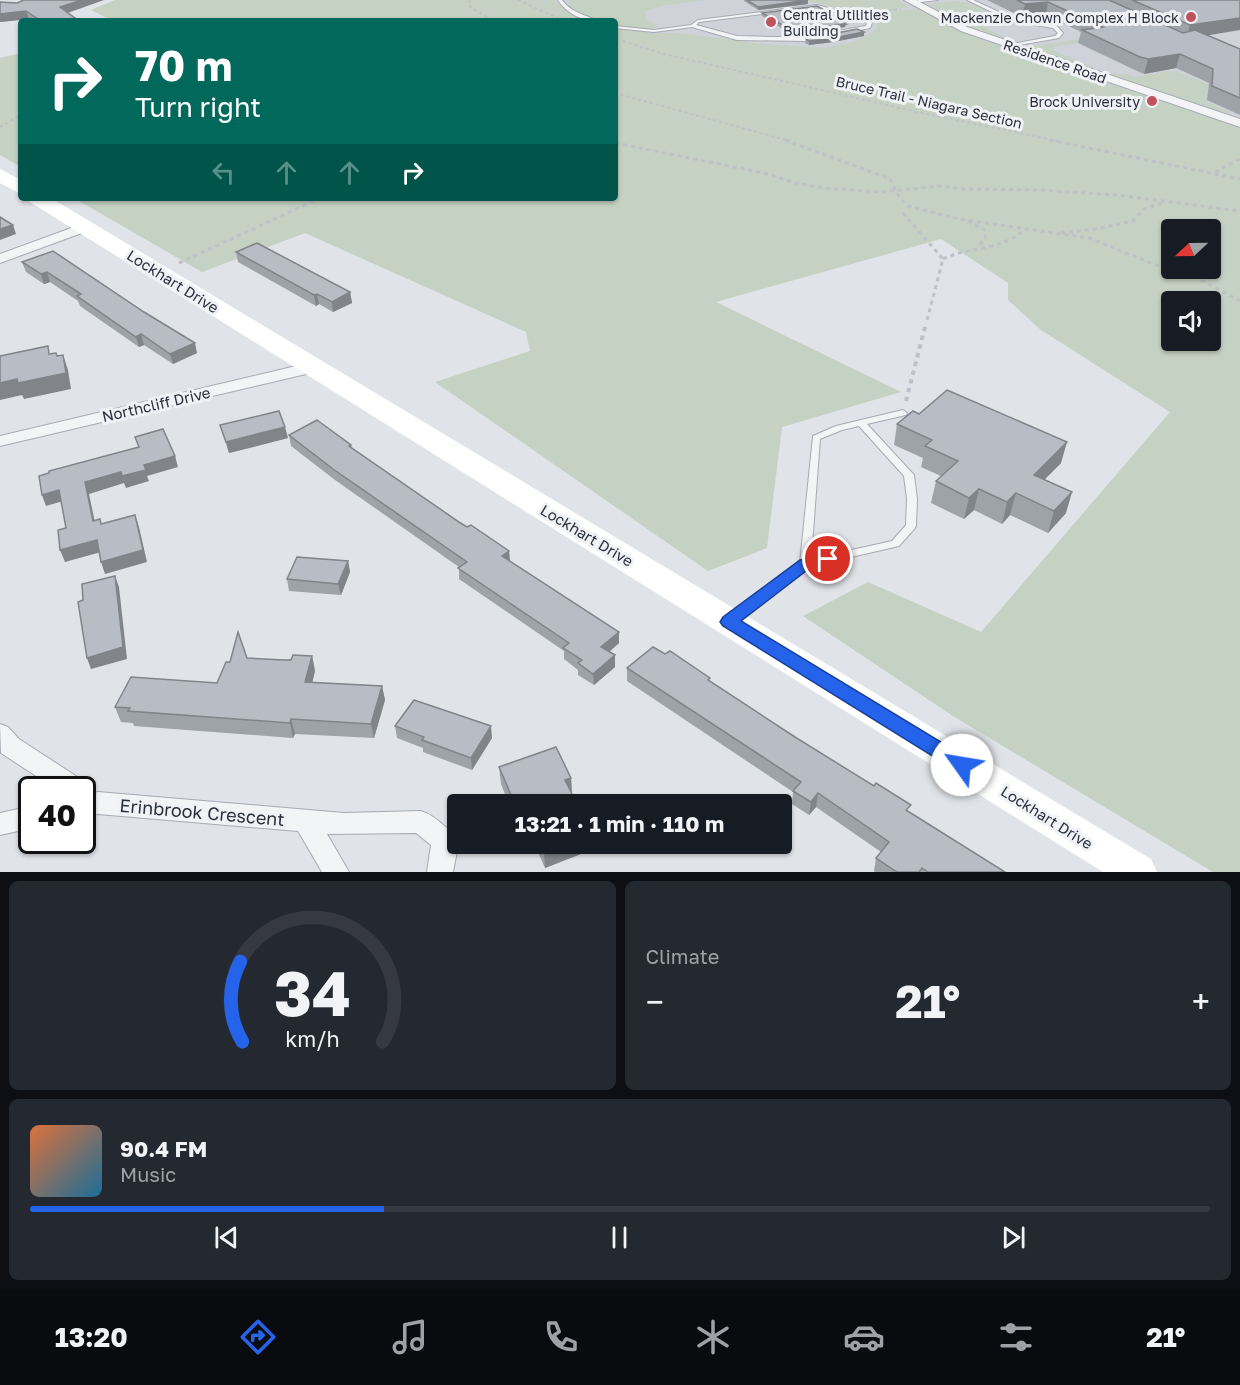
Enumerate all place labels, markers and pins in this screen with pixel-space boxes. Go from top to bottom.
place label: Central Utilities Building [783,6,889,39]
place label: Mackenzie Chown Complex H Block [941,9,1179,26]
marker: Mackenzie Chown Complex H Block [1184,10,1198,24]
marker: Central Utilities Building [764,15,778,29]
place label: Brock University [1029,93,1140,110]
marker: Brock University [1145,94,1159,108]
pin [802,533,853,584]

